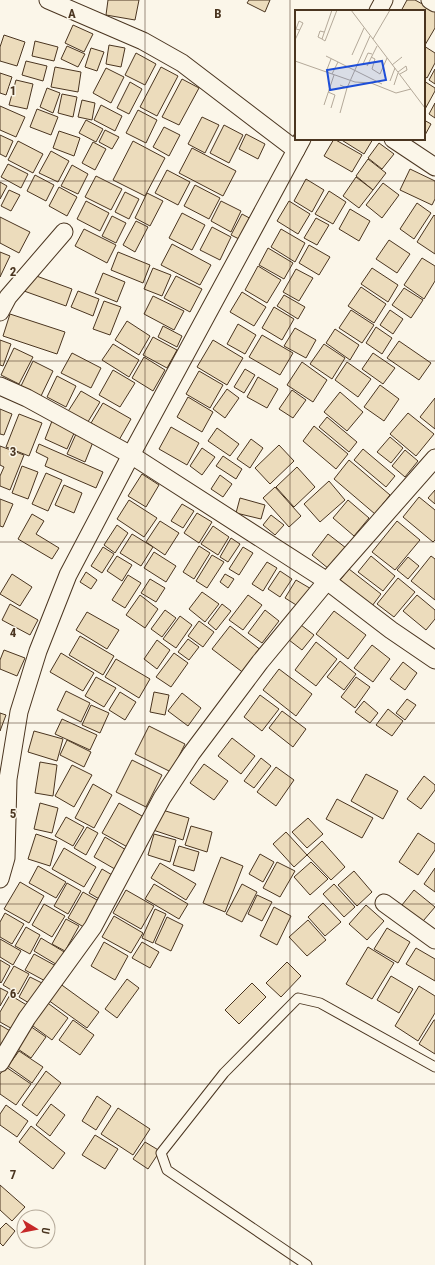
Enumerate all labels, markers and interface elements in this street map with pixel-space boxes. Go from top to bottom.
text: A [68,6,76,21]
text: B [214,6,222,21]
inset map [295,10,425,140]
text: 1 [10,83,16,98]
text: 2 [10,264,17,279]
text: 3 [10,444,16,459]
text: 4 [10,625,17,640]
text: 5 [10,806,17,821]
text: 6 [10,986,17,1001]
text: 7 [10,1167,17,1182]
north arrow [16,1209,56,1249]
text: U [38,1226,52,1235]

